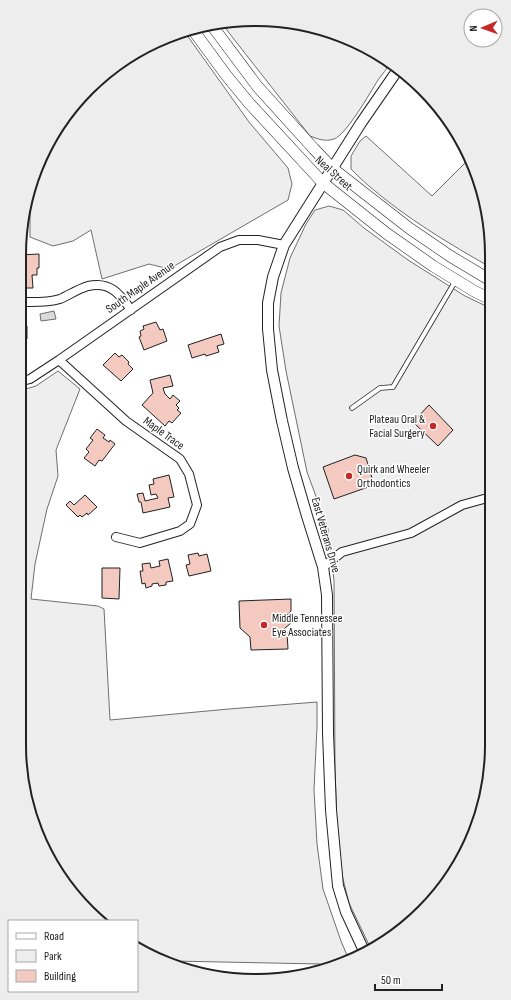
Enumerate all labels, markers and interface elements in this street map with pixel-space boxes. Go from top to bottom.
north arrow [463,8,503,48]
text: N [467,25,480,31]
street label: Neal Street [312,153,356,194]
street label: South Maple Avenue [103,258,178,317]
place label: Plateau Oral & Facial Surgery [369,412,425,441]
street label: Maple Trace [140,413,187,453]
marker: Plateau Oral & Facial Surgery [428,421,438,431]
place label: Quirk and Wheeler Orthodontics [357,462,430,491]
marker: Quirk and Wheeler Orthodontics [344,471,354,481]
street label: East Veterans Drive [308,496,343,575]
place label: Middle Tennessee Eye Associates [272,611,343,640]
marker: Middle Tennessee Eye Associates [259,620,269,630]
legend [8,920,138,992]
text: Road [44,929,64,944]
text: Park [44,949,62,964]
scale bar [375,966,442,992]
text: Building [44,969,76,984]
text: 50 m [381,973,401,988]

